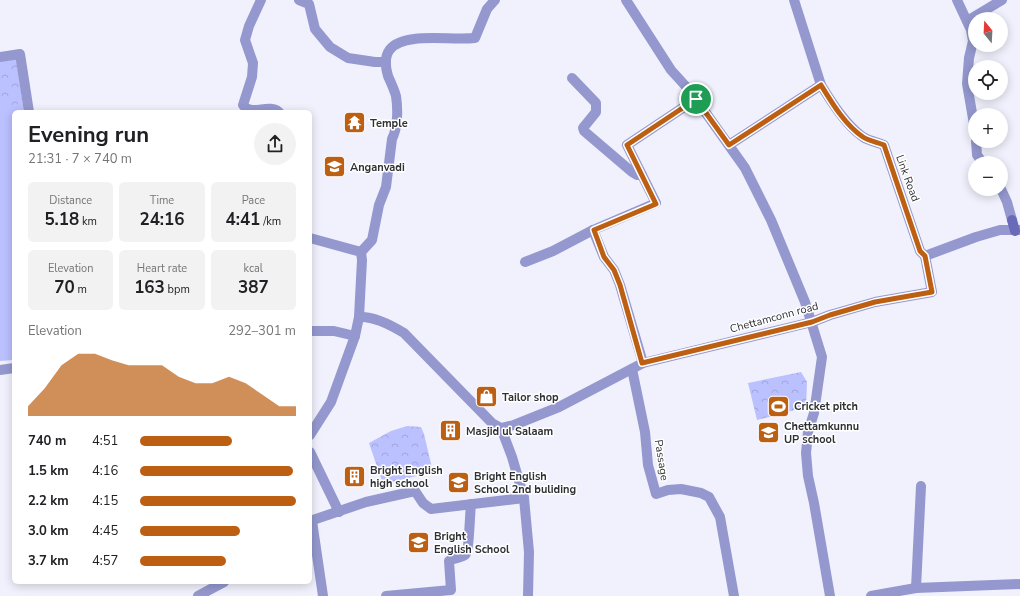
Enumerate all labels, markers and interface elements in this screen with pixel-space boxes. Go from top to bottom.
north arrow [968,12,1008,52]
map controls [968,12,1008,196]
button: locate [968,60,1008,100]
pin [679,82,713,116]
icon: arrive [685,88,707,110]
button: + [968,108,1008,148]
temple icon: Temple [341,110,367,136]
place label: Temple [370,116,408,131]
text: Evening run [28,120,149,150]
button: share [254,123,296,165]
text: 21:31 · 7 × 740 m [28,150,132,168]
street label: Link Road [892,153,923,204]
school or university icon: Anganvadi [321,154,347,180]
button: − [968,156,1008,196]
place label: Anganvadi [350,160,405,175]
text: Distance [49,193,92,208]
text: Time [150,193,174,208]
text: Pace [242,193,265,208]
text: 5.18 [44,208,79,231]
text: 24:16 [139,208,185,231]
text: 4:41 [226,208,260,231]
text: km [79,214,97,229]
text: /km [260,214,281,229]
text: Elevation [48,261,93,276]
text: Heart rate [137,261,187,276]
text: kcal [244,261,263,276]
text: 70 [54,276,75,299]
text: 163 [134,276,165,299]
text: 387 [238,276,269,299]
text: m [75,282,87,297]
text: bpm [165,282,190,297]
street label: Chettamconn road [728,298,820,336]
text: Elevation [28,322,82,340]
text: 292–301 m [228,322,296,340]
shop icon: Tailor shop [474,384,500,410]
place label: Tailor shop [502,390,559,405]
sports icon: Cricket pitch [765,393,791,419]
place label: Cricket pitch [794,399,858,414]
building icon: Masjid ul Salaam [438,418,464,444]
school or university icon: Chettamkunnu UP school [755,419,781,445]
place label: Chettamkunnu UP school [784,419,859,447]
place label: Masjid ul Salaam [466,424,553,439]
text: 740 m [28,432,66,450]
text: 4:51 [92,432,118,450]
street label: Passage [651,439,672,482]
text: 1.5 km [28,462,69,480]
text: 4:16 [92,462,118,480]
building icon: Bright English high school [341,463,367,489]
place label: Bright English high school [370,463,443,491]
school or university icon: Bright English School 2nd buliding [445,469,471,495]
place label: Bright English School 2nd buliding [474,469,576,497]
text: 2.2 km [28,492,69,510]
text: 4:15 [92,492,118,510]
text: 3.0 km [28,522,69,540]
text: 4:45 [92,522,118,540]
school or university icon: Bright English School [406,529,432,555]
place label: Bright English School [434,529,510,557]
text: 3.7 km [28,552,69,570]
text: 4:57 [92,552,118,570]

